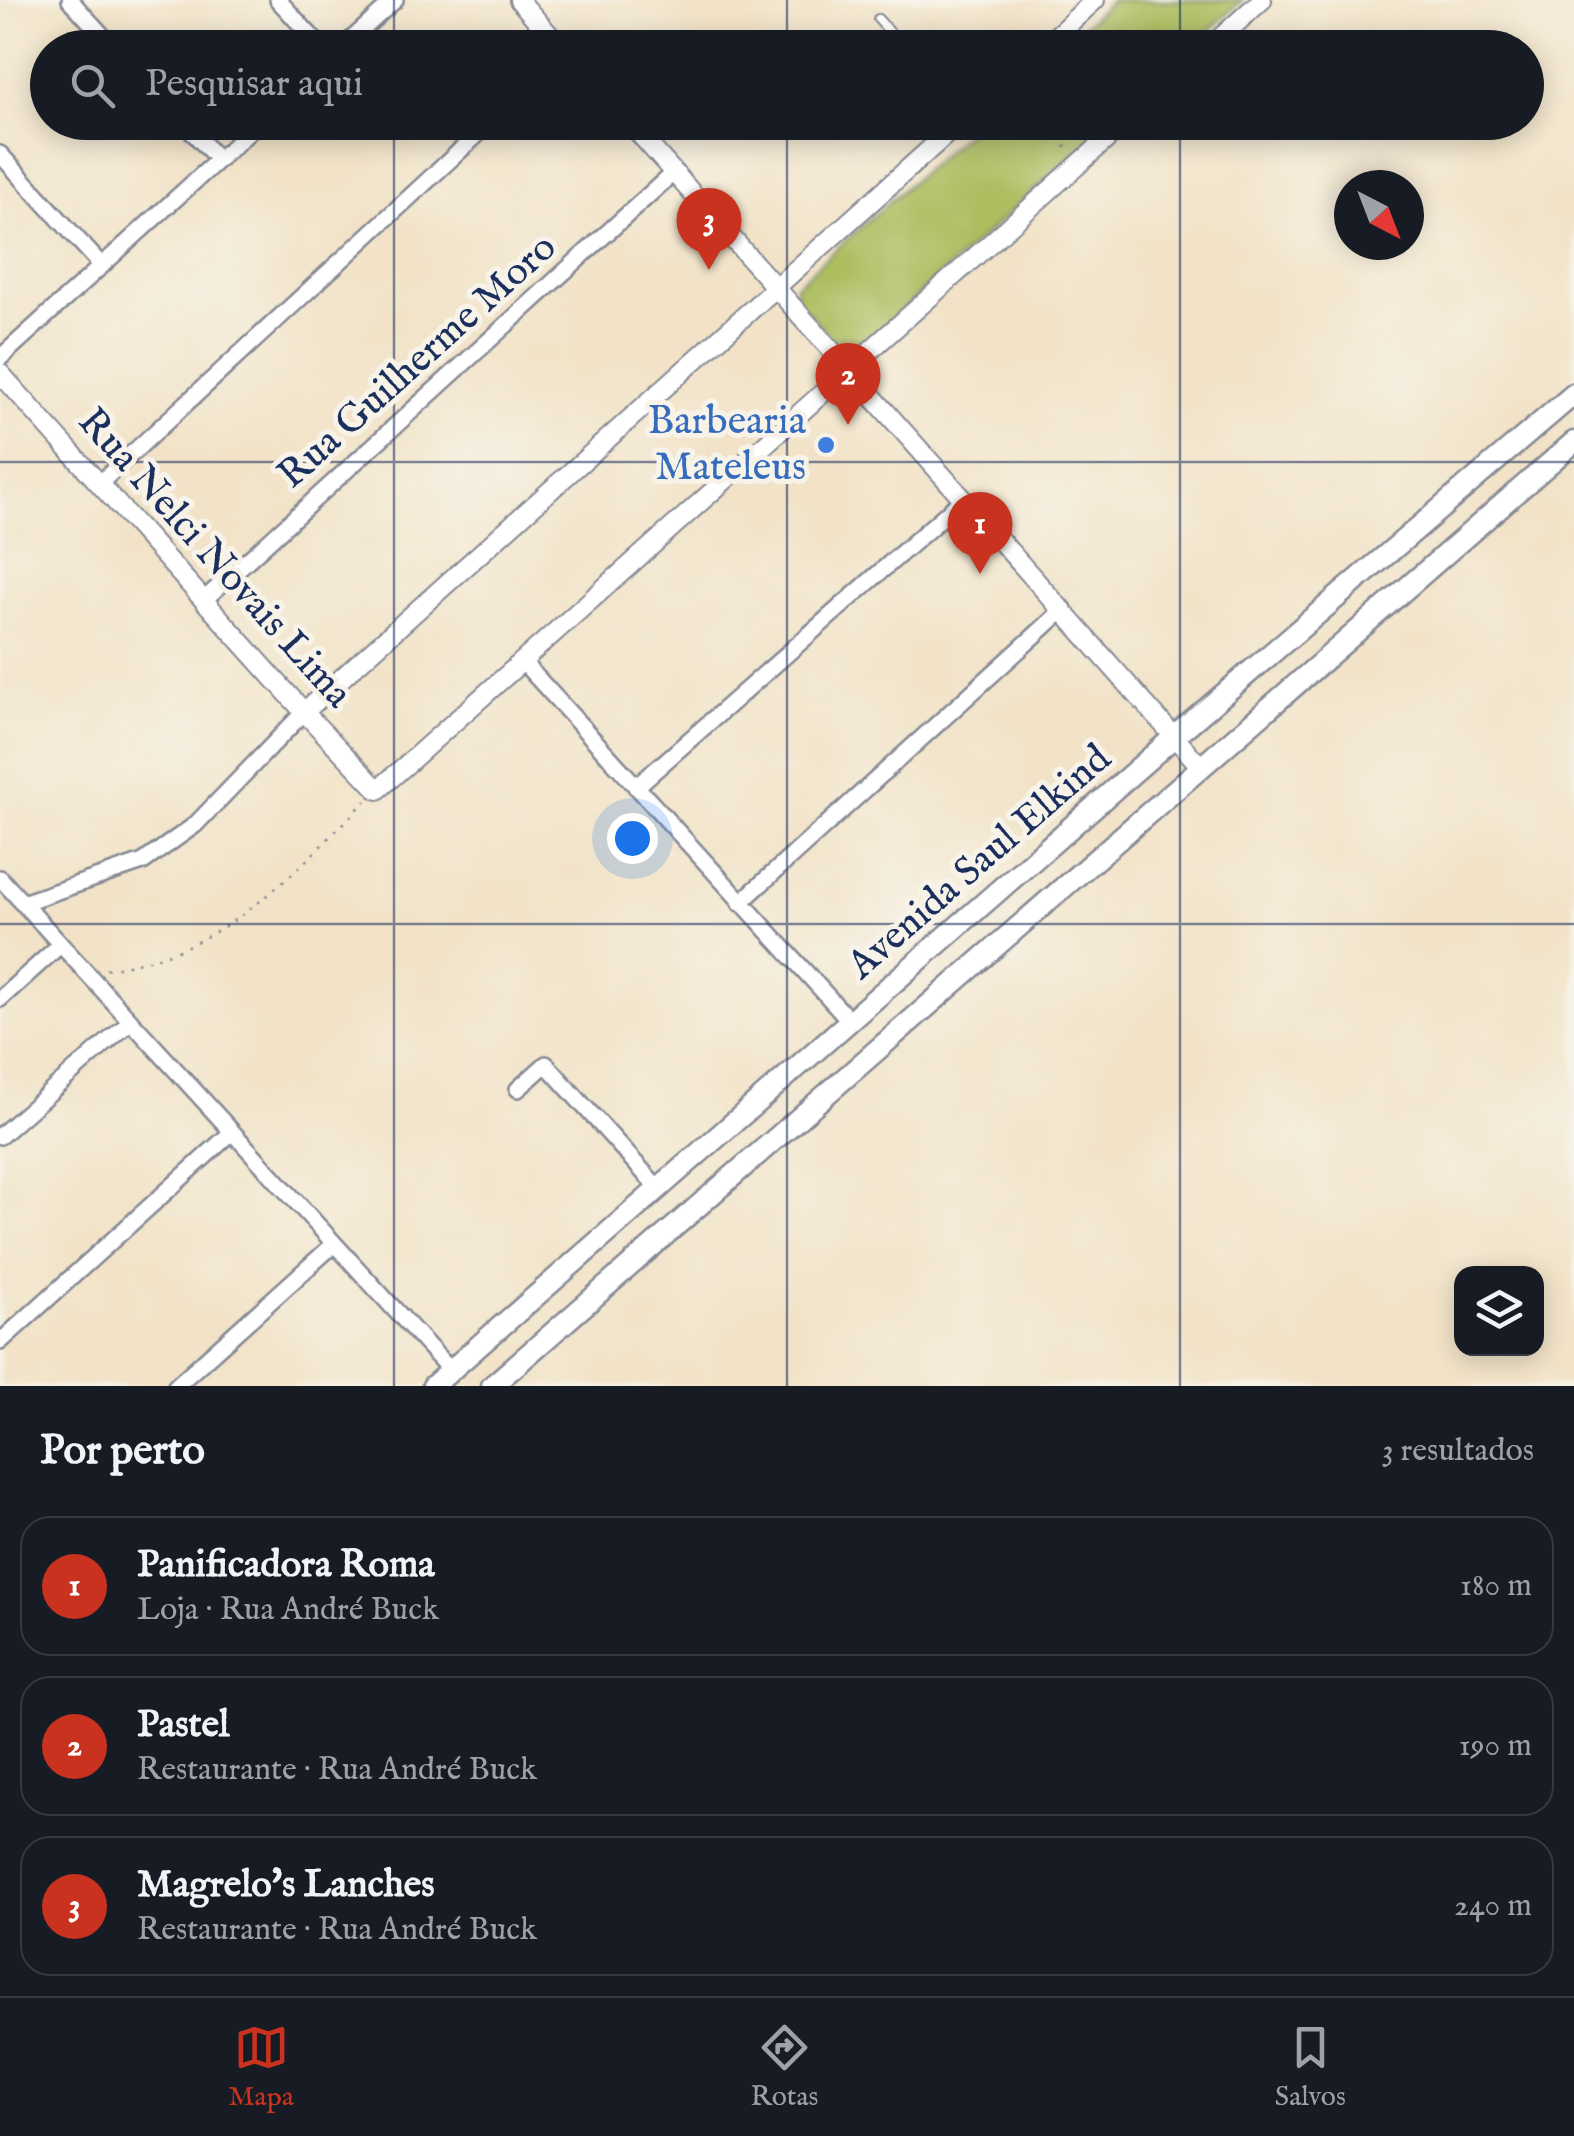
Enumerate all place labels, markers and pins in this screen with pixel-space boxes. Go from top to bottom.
pin: 3 [676,188,742,270]
pin: 2 [816,342,880,425]
place label: Barbearia Mateleus [648,397,807,494]
marker: Barbearia Mateleus [815,434,837,456]
pin: 1 [948,492,1012,574]

